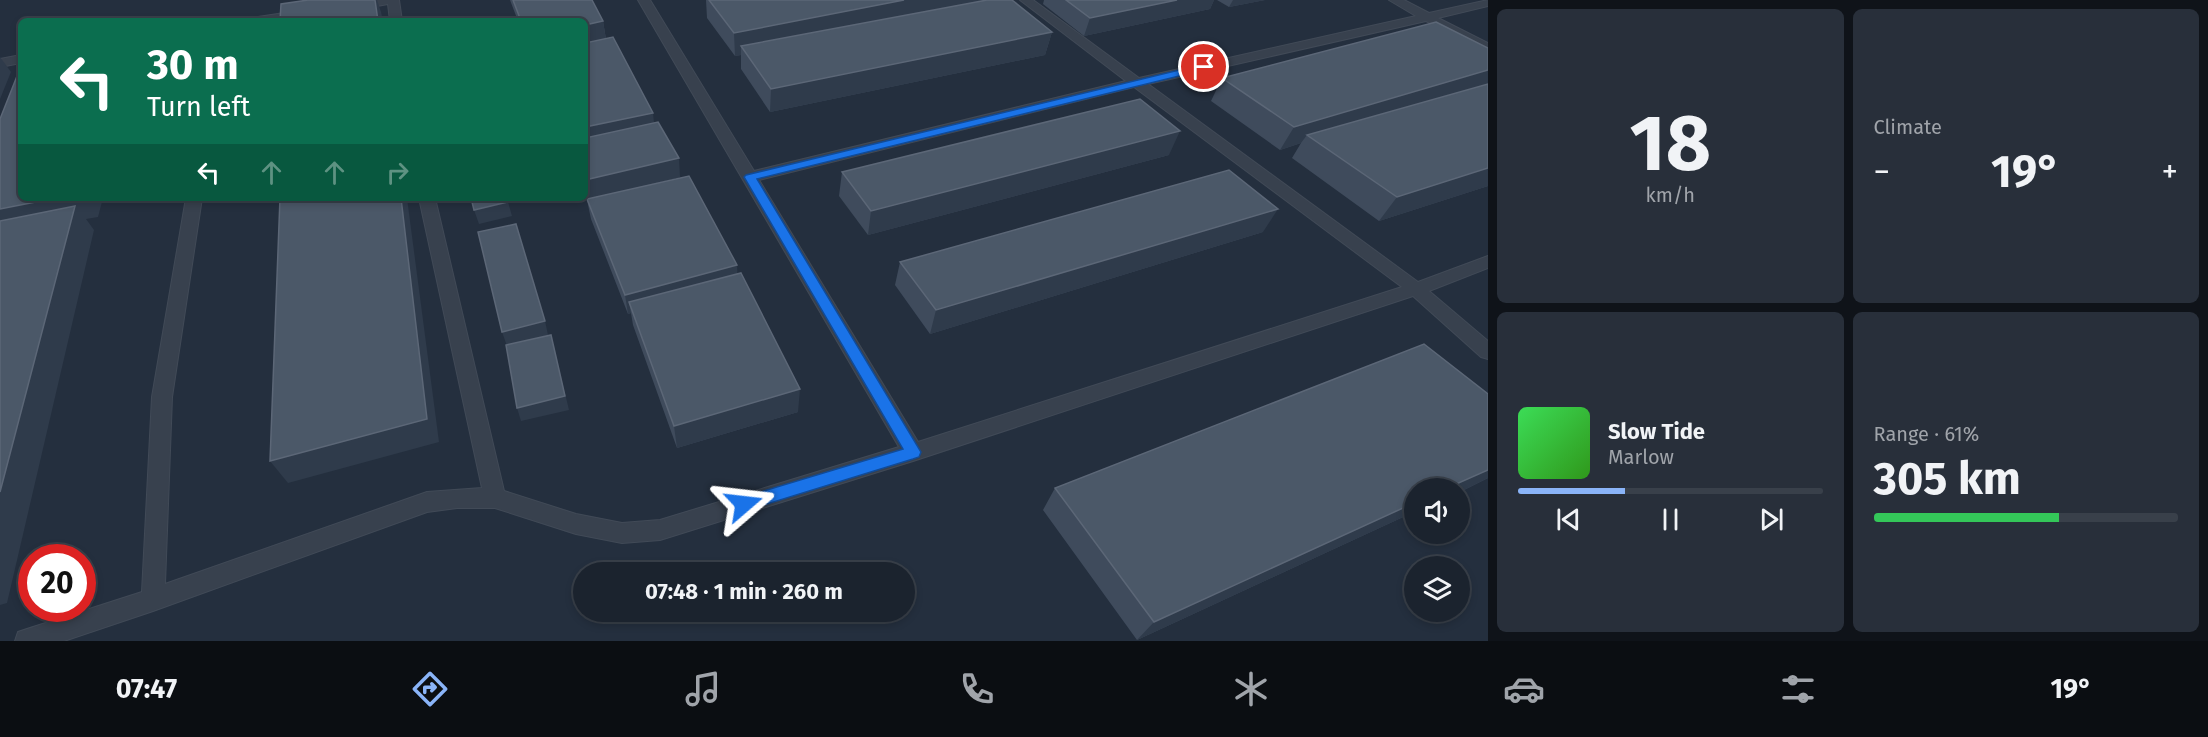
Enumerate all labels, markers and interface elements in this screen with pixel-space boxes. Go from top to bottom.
text: 30 m [147,40,239,90]
pin [1178,41,1229,92]
icon: left [48,42,126,120]
icon: arrive [1187,50,1220,83]
text: Turn left [147,91,250,123]
text: 18 [1629,97,1711,191]
text: Climate [1874,115,1942,139]
text: 19° [1991,145,2061,199]
text: − [1874,152,1890,192]
text: + [2162,152,2178,192]
icon: left [192,156,225,189]
icon: ahead [255,156,288,189]
icon: ahead [318,156,351,189]
icon: right [381,156,414,189]
text: km/h [1646,183,1695,207]
text: Slow Tide [1608,418,1705,445]
text: Range · 61% [1874,422,1979,446]
text: Marlow [1608,445,1674,469]
text: 305 km [1874,452,2021,506]
position arrow [712,472,776,536]
map controls [1404,478,1470,622]
button: sound [1404,478,1470,544]
icon: previous [1552,503,1585,536]
icon: pause [1654,503,1687,536]
icon: next [1755,503,1788,536]
speed limit sign: 20 [18,544,96,622]
button: layers [1404,556,1470,622]
text: 07:48 · 1 min · 260 m [645,578,843,605]
icon: directions [409,668,451,710]
icon: music [682,668,724,710]
icon: phone [956,668,998,710]
icon: climate [1230,668,1272,710]
icon: car [1503,668,1545,710]
icon: filters [1777,668,1819,710]
text: 07:47 [116,673,177,705]
text: 19° [2050,673,2092,705]

